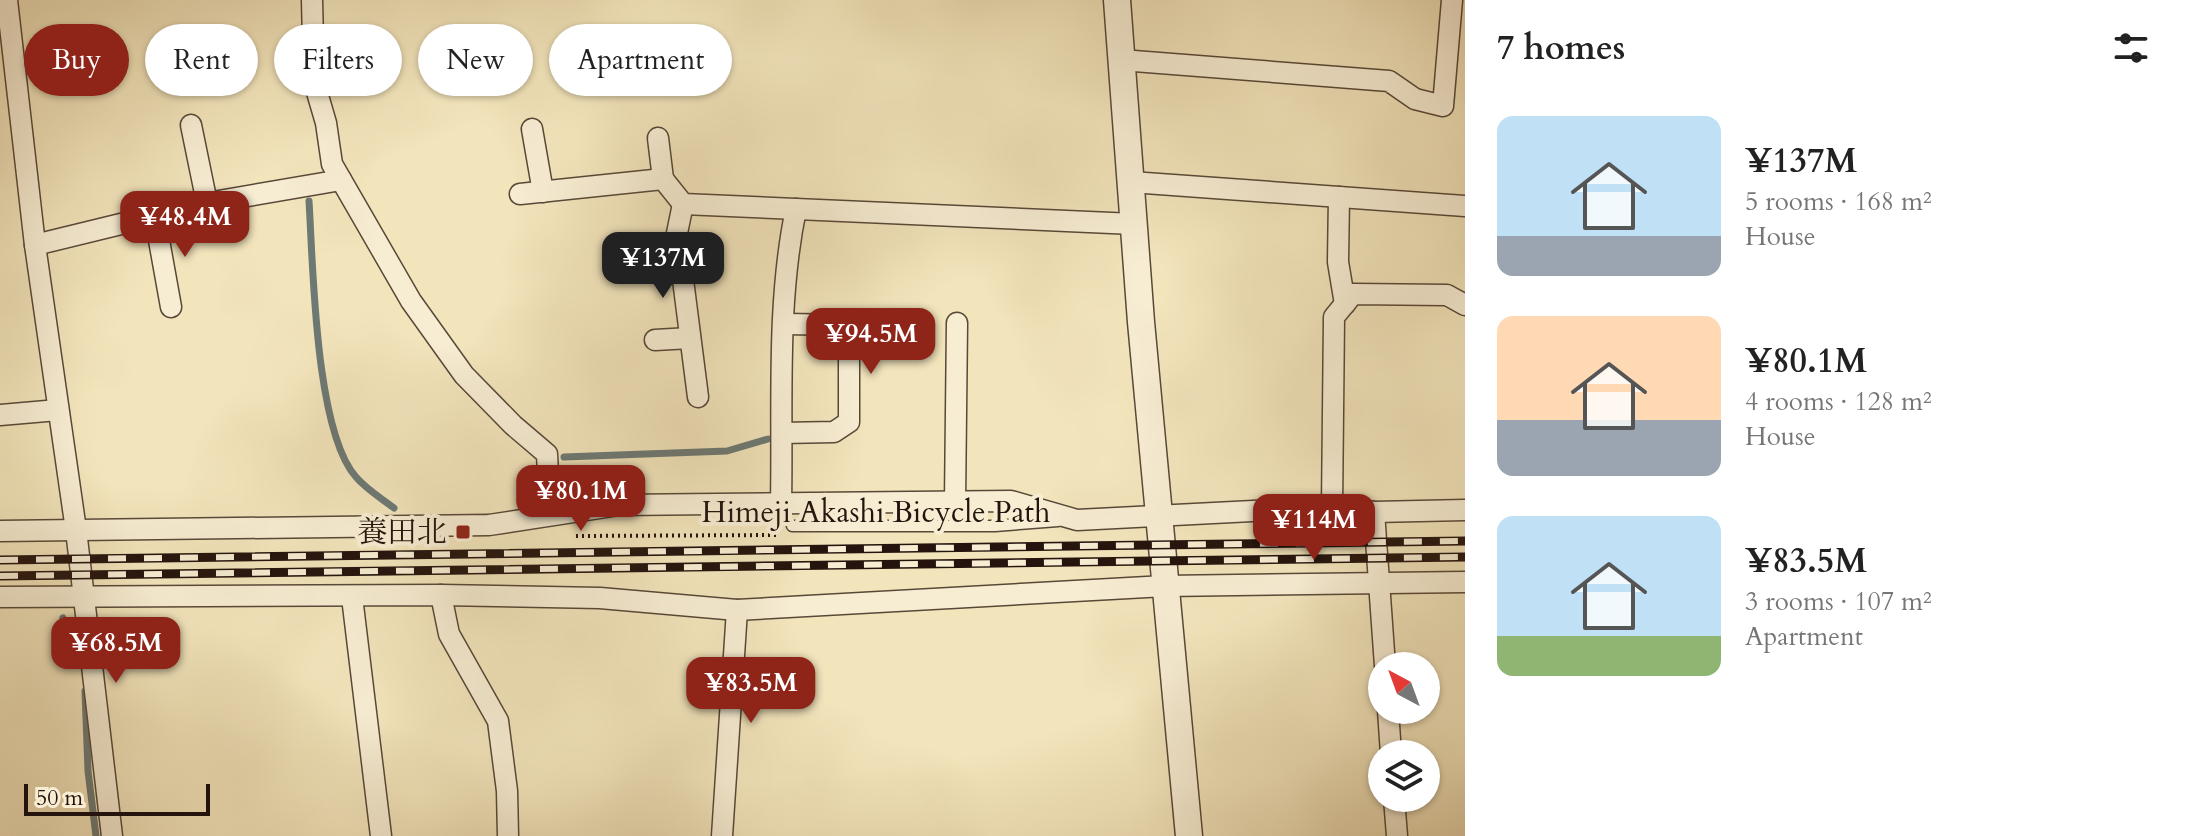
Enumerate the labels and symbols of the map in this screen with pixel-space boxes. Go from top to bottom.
pin: ¥48.4M [120,191,250,259]
pin: ¥137M [607,232,719,300]
pin: ¥94.5M [806,308,936,376]
pin: ¥80.1M [516,465,646,533]
street label: Himeji Akashi Bicycle Path [702,492,1051,533]
pin: ¥114M [1258,494,1370,562]
place label: 養田北 [357,512,447,553]
marker: 養田北 [454,523,472,541]
pin: ¥68.5M [51,617,181,685]
north arrow [1368,652,1440,724]
pin: ¥83.5M [686,657,816,725]
scale bar [24,780,210,816]

